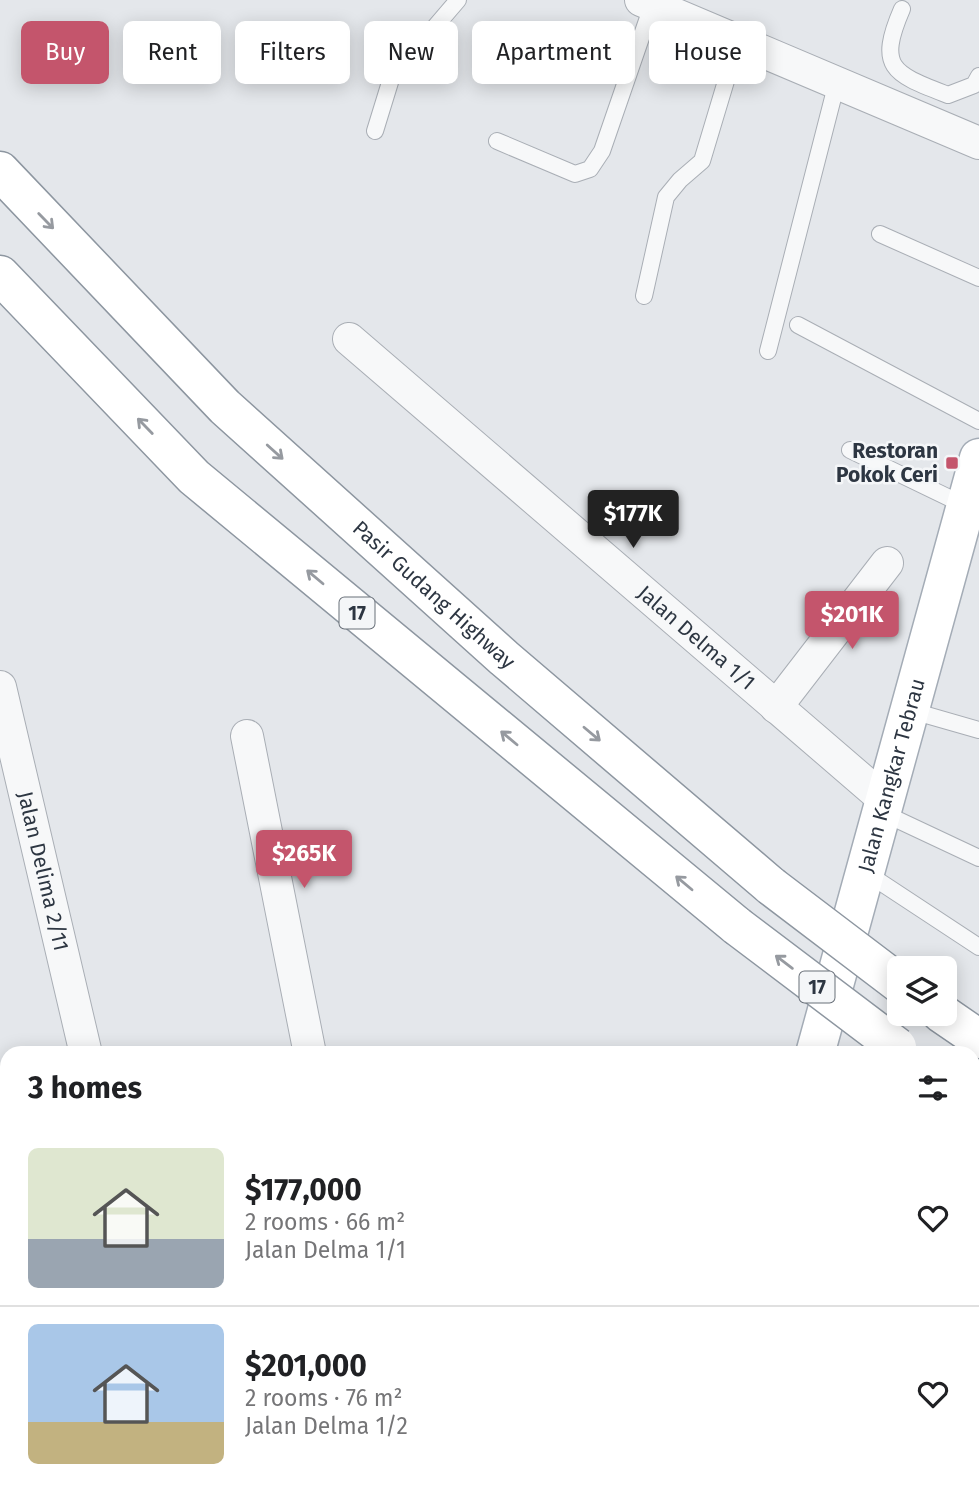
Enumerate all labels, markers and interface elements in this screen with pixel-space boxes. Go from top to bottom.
chip: Buy [21,21,109,84]
chip: Rent [123,21,221,84]
chip: Filters [235,21,350,84]
chip: New [364,21,458,84]
chip: Apartment [472,21,635,84]
chip: House [649,21,766,84]
one-way arrow [38,212,55,229]
one-way arrow [136,418,153,435]
place label: Restoran Pokok Ceri [836,438,938,488]
one-way arrow [266,444,284,460]
marker: Restoran Pokok Ceri [944,455,960,471]
pin: $177K [584,490,682,550]
text: $177K [604,499,662,527]
street label: Pasir Gudang Highway [347,515,521,675]
one-way arrow [306,569,324,585]
street label: Jalan Delma 1/1 [632,580,760,695]
pin: $201K [803,592,901,651]
road number: 17 [340,598,374,628]
text: $201K [821,600,883,628]
street label: Jalan Kangkar Tebrau [853,675,931,875]
one-way arrow [583,725,601,741]
one-way arrow [500,730,518,746]
street label: Jalan Delima 2/11 [12,789,74,953]
pin: $265K [255,830,353,890]
text: $265K [272,839,336,867]
one-way arrow [675,875,693,891]
one-way arrow [775,954,794,969]
map controls [887,956,957,1026]
button: layers [887,956,957,1026]
road number: 17 [800,972,834,1002]
icon: filters [914,1069,952,1107]
text: 3 homes [28,1070,142,1106]
text: $177,000 [245,1172,362,1208]
icon: home [84,1176,168,1260]
icon: heart [914,1199,952,1237]
text: 2 rooms · 66 m² [245,1208,405,1236]
text: Jalan Delma 1/1 [245,1236,406,1264]
text: $201,000 [245,1348,367,1384]
icon: home [84,1352,168,1436]
icon: heart [914,1375,952,1413]
text: 2 rooms · 76 m² [245,1384,403,1412]
text: Jalan Delma 1/2 [245,1412,408,1440]

